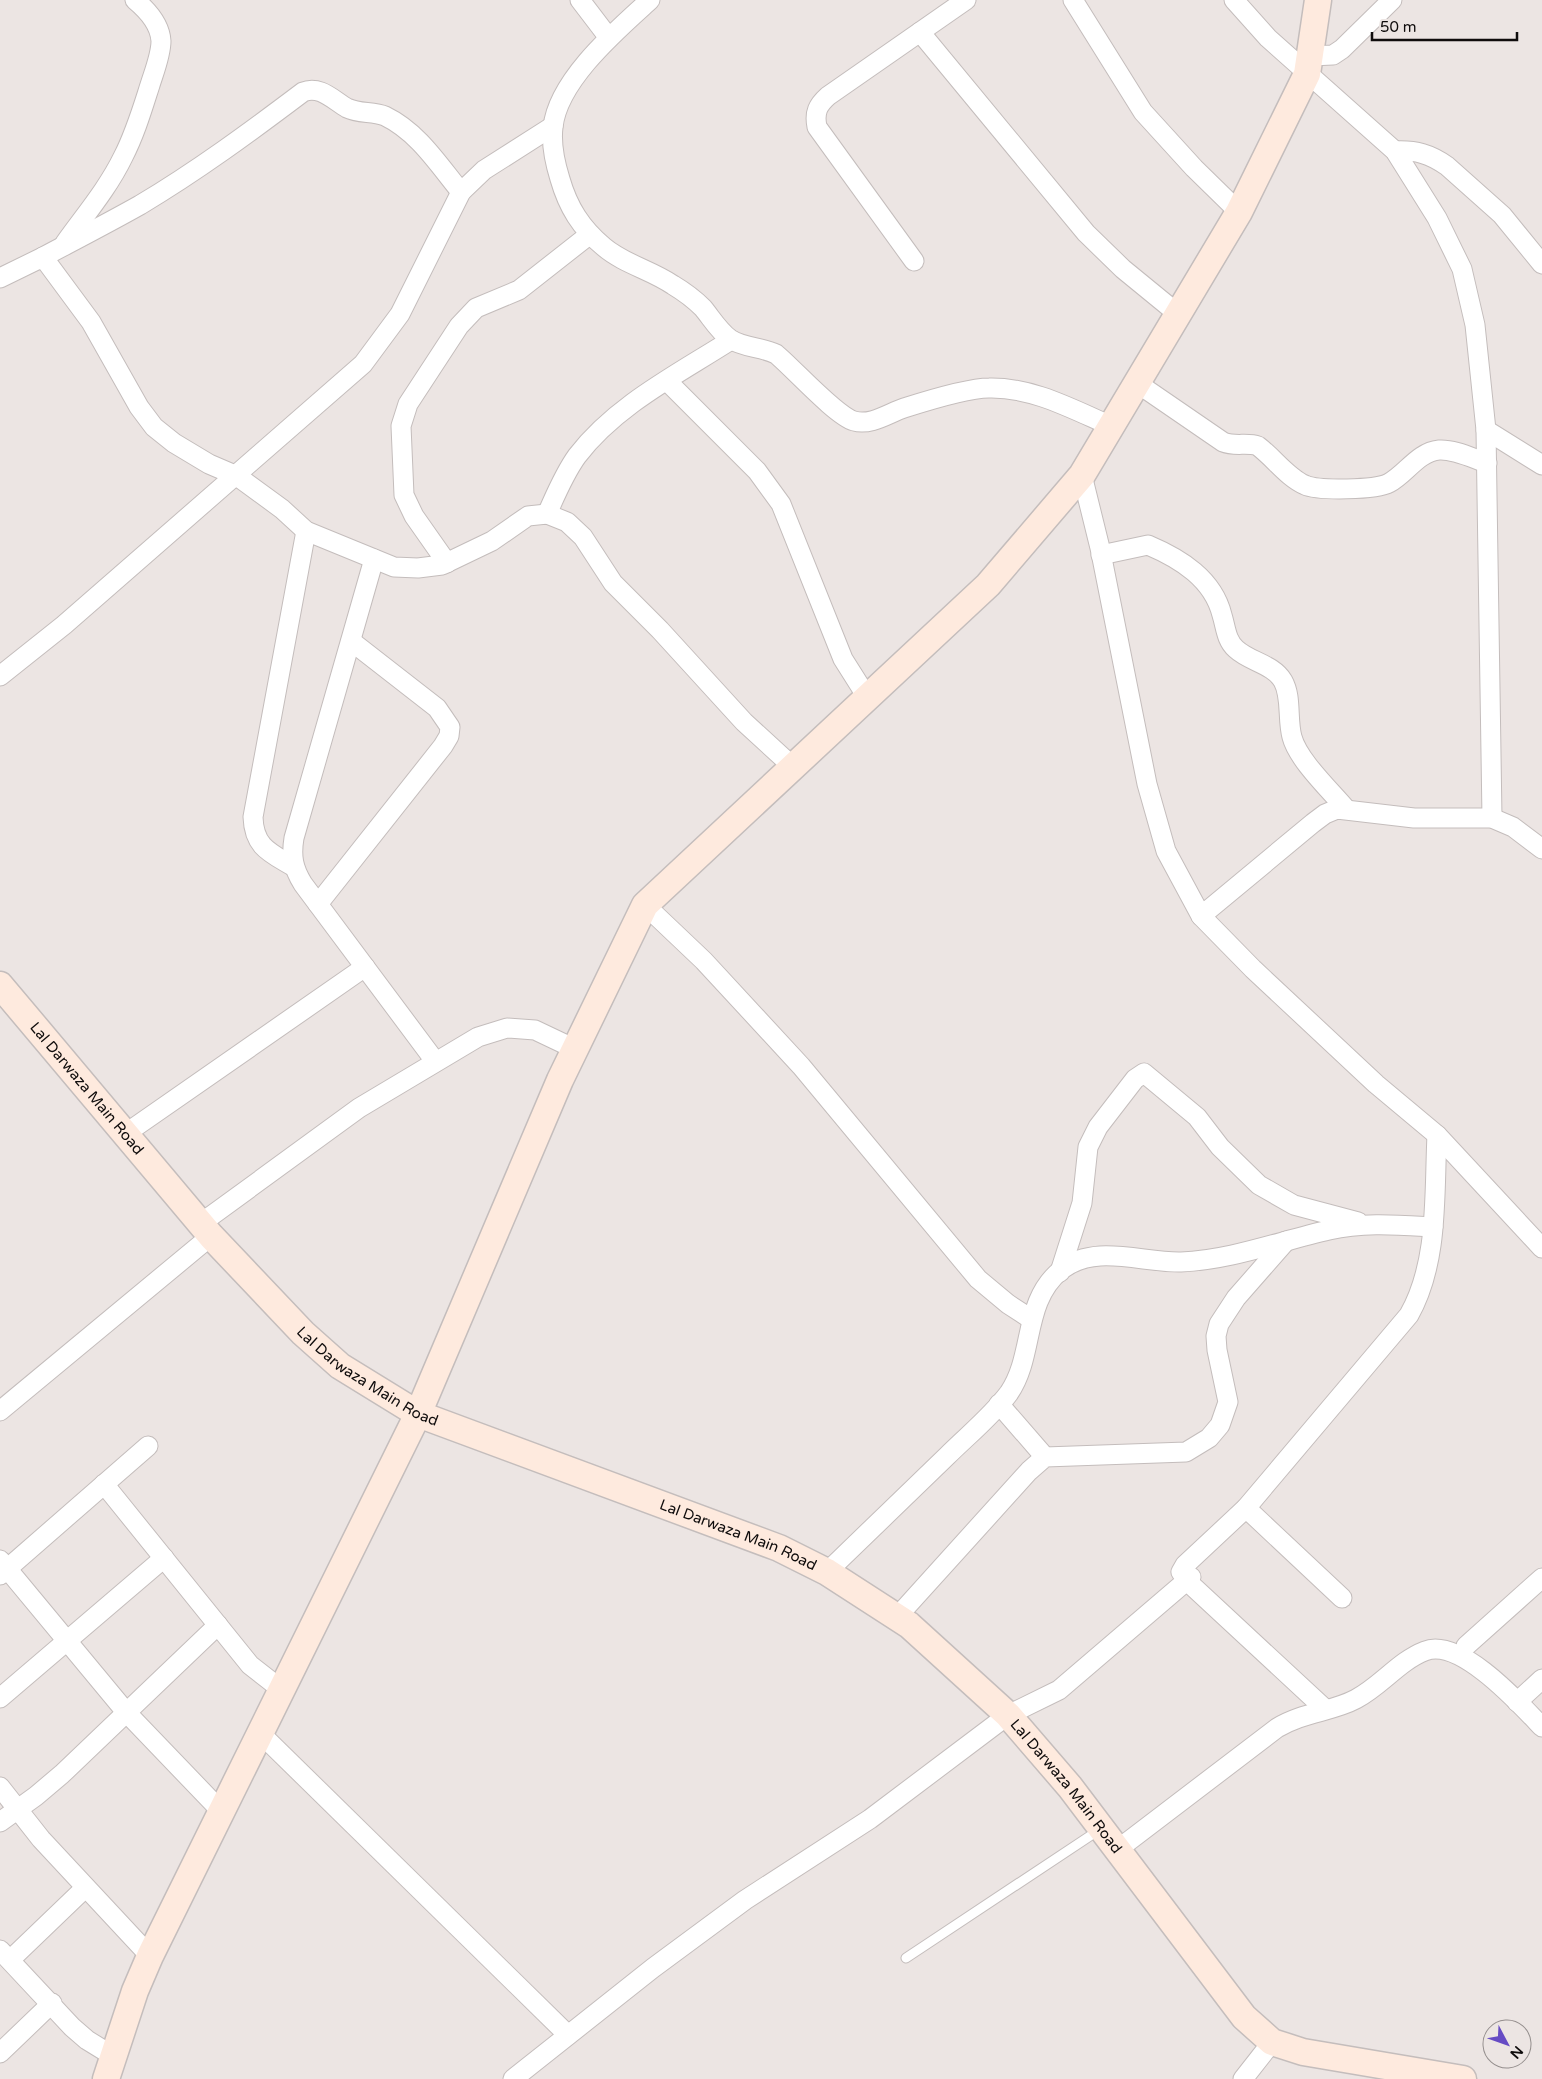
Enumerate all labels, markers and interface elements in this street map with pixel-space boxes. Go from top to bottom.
scale bar [1372,10,1517,42]
text: 50 m [1380,18,1417,36]
street label: Lal Darwaza Main Road [26,1018,148,1158]
street label: Lal Darwaza Main Road [293,1323,441,1430]
street label: Lal Darwaza Main Road [657,1496,820,1574]
street label: Lal Darwaza Main Road [1007,1715,1126,1857]
north arrow [1482,2019,1532,2069]
text: N [1506,2042,1527,2062]

